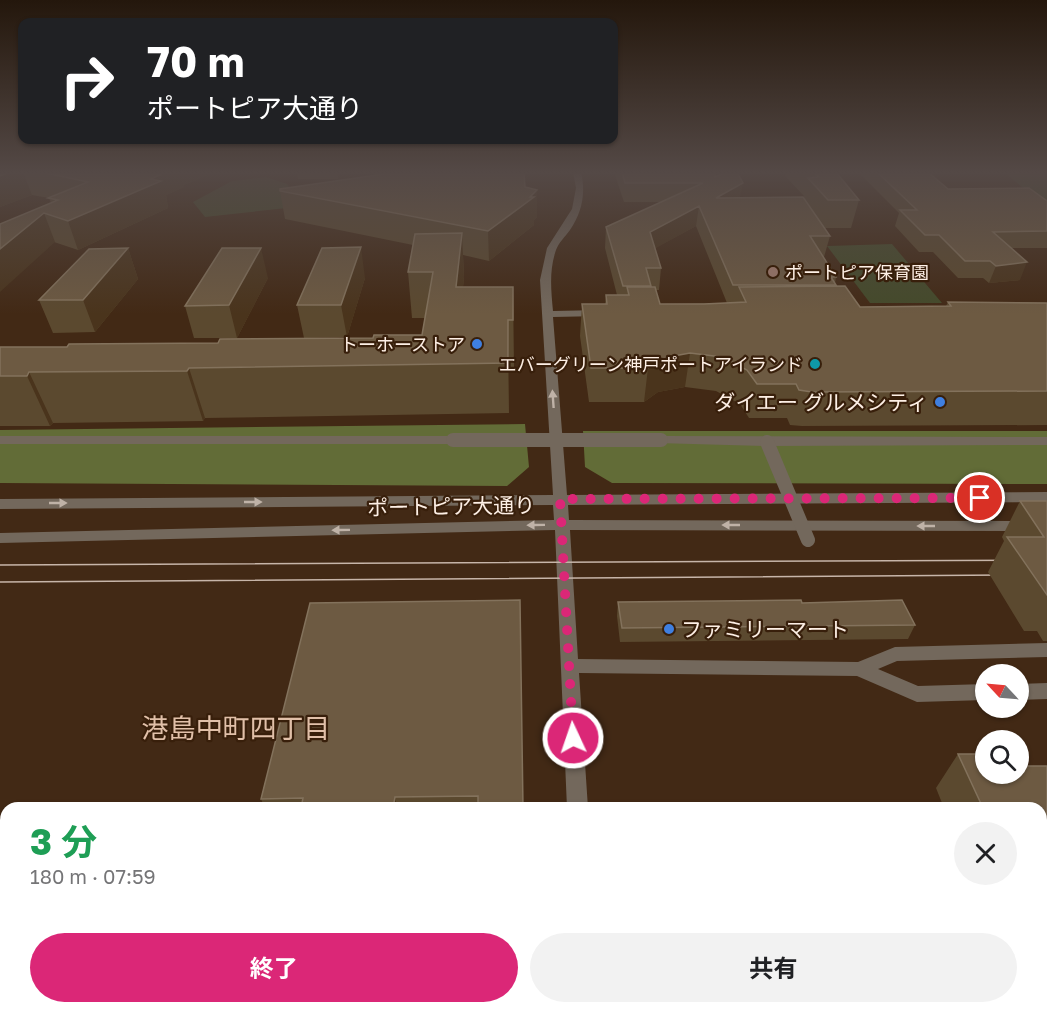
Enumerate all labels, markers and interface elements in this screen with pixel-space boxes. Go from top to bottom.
text: 70 m [147,36,244,86]
icon: right [48,42,126,120]
text: ポートピア大通り [147,92,363,124]
place label: ポートピア保育園 [785,261,929,283]
marker: ポートピア保育園 [766,265,780,279]
place label: トーホーストア [340,333,465,355]
marker: トーホーストア [470,337,484,351]
place label: エバーグリーン神戸ポートアイランド [499,353,803,375]
marker: エバーグリーン神戸ポートアイランド [808,357,822,371]
one-way arrow [548,389,558,408]
place label: ダイエー グルメシティ [714,389,928,415]
marker: ダイエー グルメシティ [933,395,947,409]
pin [954,472,1005,523]
icon: arrive [963,481,996,514]
street label: ポートピア大通り [367,492,535,520]
one-way arrow [244,497,263,507]
one-way arrow [49,498,68,508]
one-way arrow [721,520,740,530]
one-way arrow [526,521,545,530]
one-way arrow [916,521,935,531]
one-way arrow [331,525,350,535]
place label: ファミリーマート [681,616,849,642]
marker: ファミリーマート [662,622,676,636]
north arrow [975,664,1029,718]
map controls [975,664,1029,784]
position arrow [541,706,605,770]
district label: 港島中町四丁目 [142,712,331,744]
button: search [975,730,1029,784]
text: 3 分 [30,820,97,863]
button: close [954,822,1017,885]
text: 180 m · 07:59 [30,864,156,888]
button: 終了 [30,933,518,1002]
button: 共有 [530,933,1017,1002]

